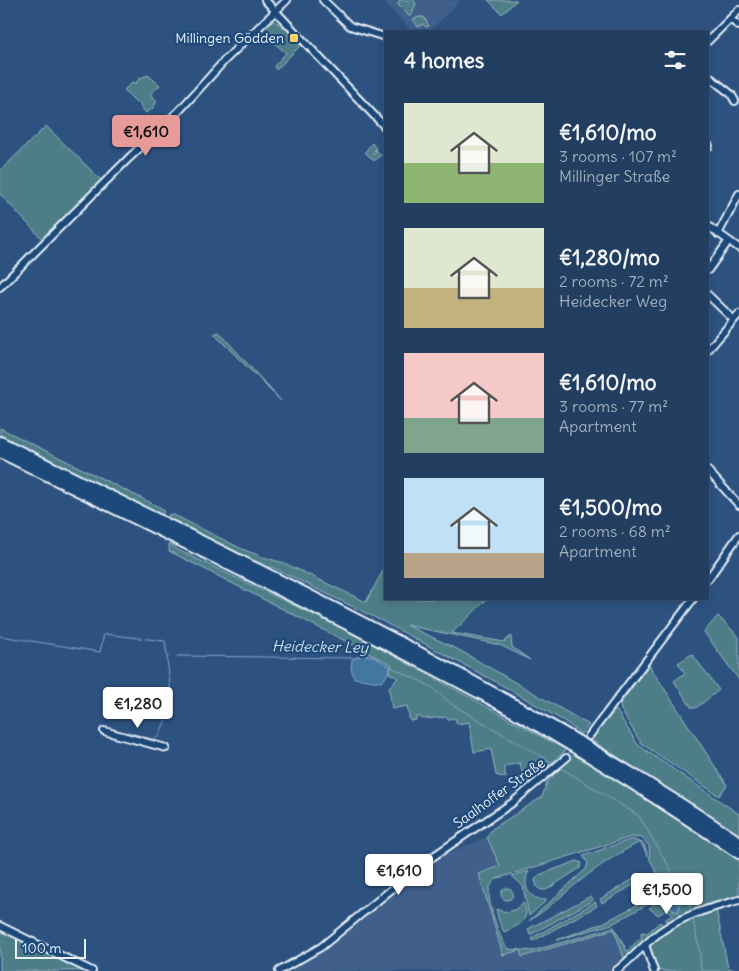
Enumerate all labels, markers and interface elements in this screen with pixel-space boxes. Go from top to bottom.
place label: Millingen Gödden [175,29,284,47]
marker: Millingen Gödden [288,32,300,44]
icon: filters [661,46,689,74]
text: 4 homes [404,47,484,74]
pin: €1,610 [105,114,187,157]
text: €1,610/mo [559,119,657,146]
text: €1,610 [123,121,169,141]
icon: home [444,123,504,183]
text: 3 rooms · 107 m² [559,146,677,166]
text: Millinger Straße [559,166,670,186]
text: €1,280/mo [559,244,660,271]
icon: home [444,248,504,308]
text: 2 rooms · 72 m² [559,271,669,291]
text: Heidecker Weg [559,291,667,311]
text: €1,610/mo [559,369,657,396]
icon: home [444,373,504,433]
text: 3 rooms · 77 m² [559,396,668,416]
text: Apartment [559,416,637,436]
text: €1,500/mo [559,494,662,521]
icon: home [444,498,504,558]
text: 2 rooms · 68 m² [559,521,671,541]
text: Apartment [559,541,637,561]
water label: Heidecker Ley [272,636,370,657]
pin: €1,280 [97,686,179,729]
text: €1,280 [114,693,162,713]
street label: Saalhoffer Straße [450,754,548,832]
pin: €1,610 [358,854,440,896]
text: €1,610 [376,860,422,880]
pin: €1,500 [626,872,708,915]
text: €1,500 [642,879,692,899]
scale bar [15,936,86,959]
text: 100 m [22,939,62,957]

